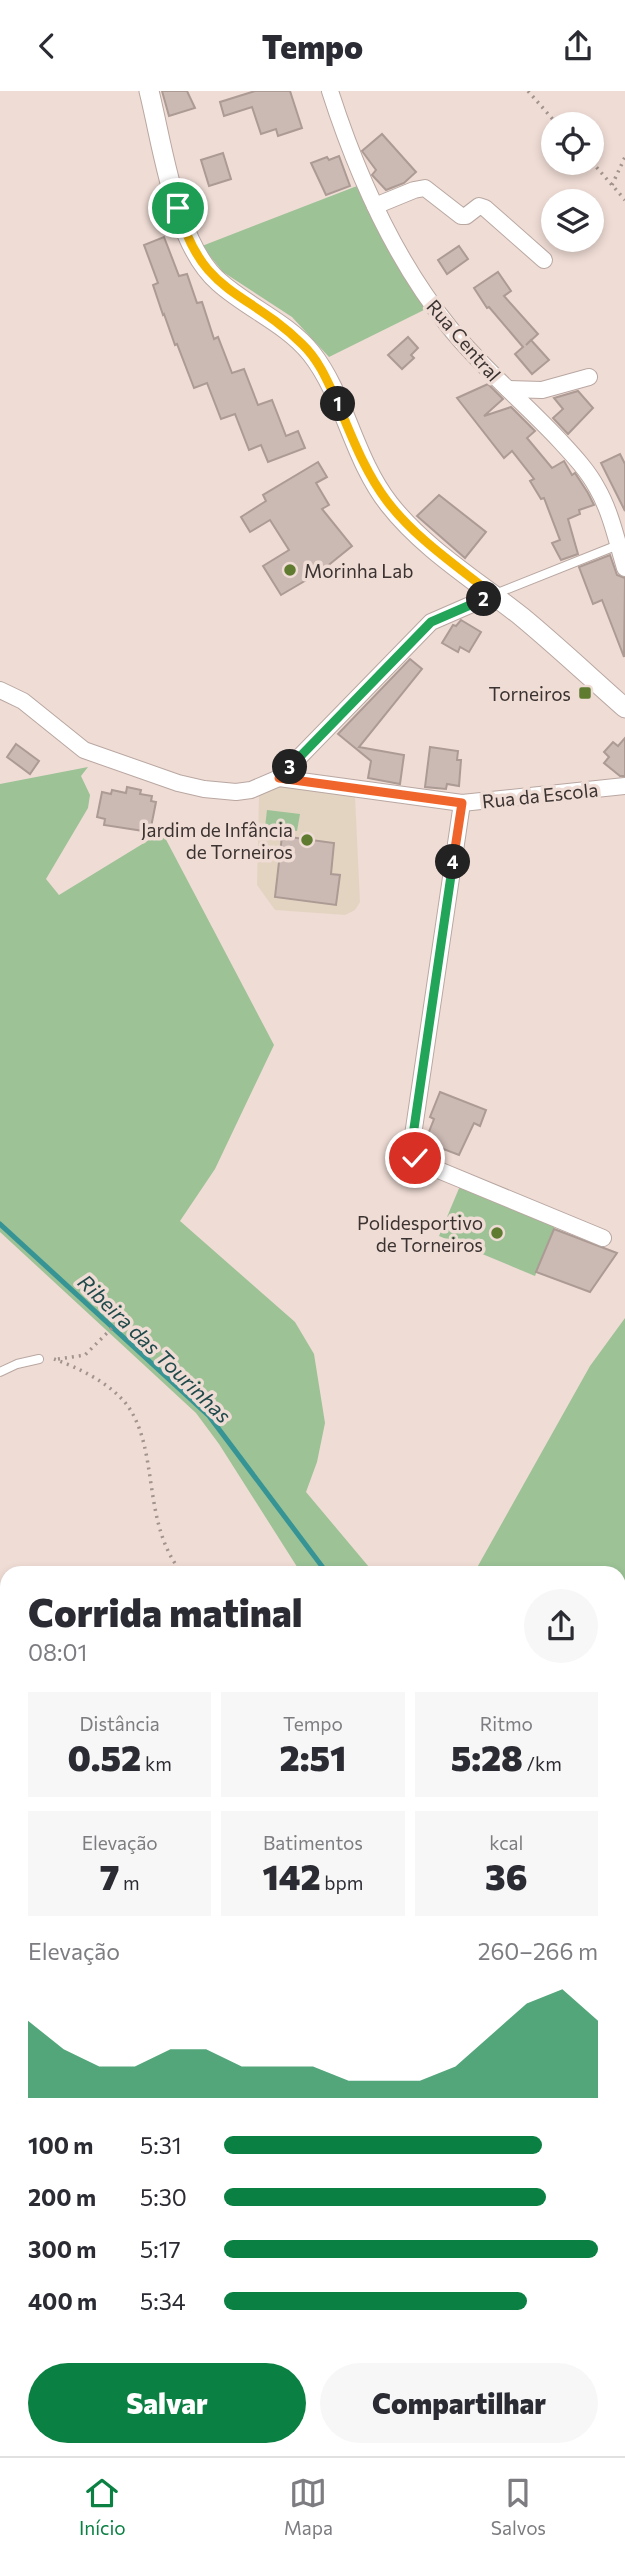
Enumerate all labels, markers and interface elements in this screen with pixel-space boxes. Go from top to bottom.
text: Tempo [262,26,363,66]
icon: back [28,27,66,65]
icon: share [559,27,597,65]
map controls [541,112,604,252]
button: locate [541,112,604,175]
pin [148,178,208,238]
icon: arrive [159,189,197,227]
button: layers [541,189,604,252]
street label: Rua Central [422,294,506,386]
pin: 1 [320,387,356,421]
text: 1 [333,392,342,415]
place label: Morinha Lab [304,559,413,582]
marker: Morinha Lab [282,562,298,578]
pin: 2 [466,581,502,617]
text: 2 [478,587,489,610]
place label: Torneiros [488,682,571,705]
marker: Torneiros [577,685,593,701]
pin: 3 [272,749,308,785]
text: 3 [284,755,295,778]
street label: Rua da Escola [481,777,599,813]
place label: Jardim de Infância de Torneiros [141,818,293,863]
marker: Jardim de Infância de Torneiros [299,832,315,848]
pin: 4 [435,845,470,879]
text: 4 [447,850,458,873]
pin [385,1128,445,1188]
icon: check [396,1139,434,1177]
place label: Polidesportivo de Torneiros [357,1211,483,1256]
marker: Polidesportivo de Torneiros [489,1225,505,1241]
water label: Ribeira das Tourinhas [73,1269,237,1427]
text: Corrida matinal [28,1588,303,1635]
button: share [524,1589,598,1663]
text: 08:01 [28,1638,87,1666]
text: Distância [80,1712,160,1735]
text: Tempo [283,1712,343,1735]
text: Ritmo [480,1712,533,1735]
text: 0.52 [68,1735,141,1778]
text: 2:51 [280,1735,346,1778]
text: 5:28 [451,1735,523,1778]
text: km [141,1752,172,1775]
text: /km [523,1752,562,1775]
text: Elevação [82,1831,158,1854]
text: Batimentos [263,1831,363,1854]
text: kcal [489,1831,523,1854]
text: 7 [100,1854,119,1897]
text: 142 [263,1854,321,1897]
text: 36 [485,1854,528,1897]
text: m [119,1871,140,1894]
text: bpm [321,1871,363,1894]
text: Elevação [28,1937,120,1965]
text: 260–266 m [478,1937,598,1965]
text: 100 m [28,2131,93,2159]
text: 5:31 [140,2131,182,2159]
text: 200 m [28,2183,96,2211]
text: 5:30 [140,2183,187,2211]
text: 300 m [28,2235,96,2263]
text: 5:17 [140,2235,181,2263]
text: 400 m [28,2287,97,2315]
text: 5:34 [140,2287,186,2315]
button: Salvar [28,2363,306,2443]
button: Compartilhar [320,2363,598,2443]
tab: Início [79,2474,126,2539]
tab: Mapa [284,2474,333,2539]
tab: Salvos [491,2474,546,2539]

